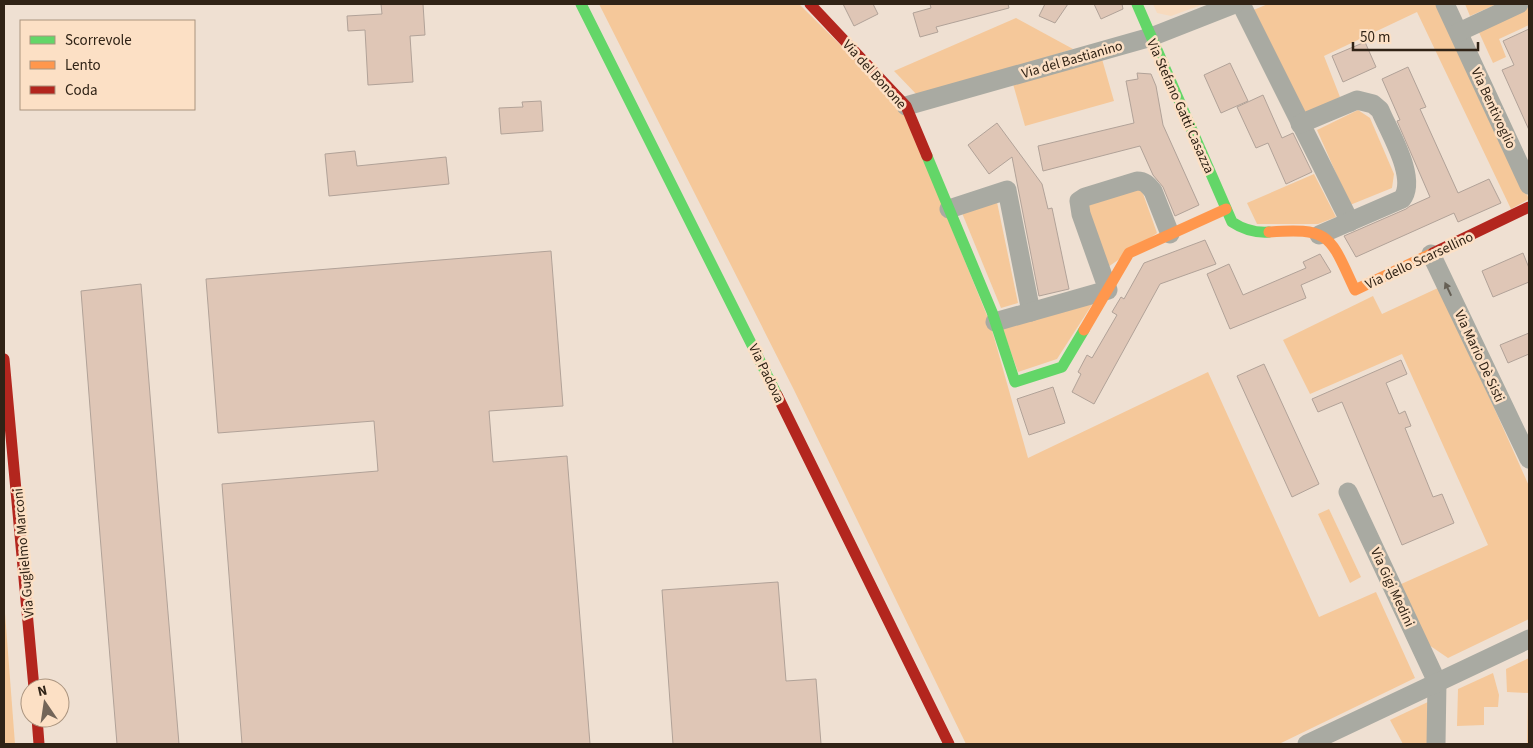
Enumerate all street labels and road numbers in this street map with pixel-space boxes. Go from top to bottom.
street label: Via del Bonone [838,36,911,114]
street label: Via del Bastianino [1020,36,1125,84]
street label: Via Stefano Gatti Casazza [1141,36,1219,177]
street label: Via Bentivoglio [1466,65,1521,152]
street label: Via dello Scarsellino [1362,227,1477,295]
street label: Via Mario Dè Sisti [1449,307,1509,406]
street label: Via Padova [743,341,789,406]
street label: Via Guglielmo Marconi [8,487,40,619]
street label: Via Gigi Medini [1365,545,1419,630]

